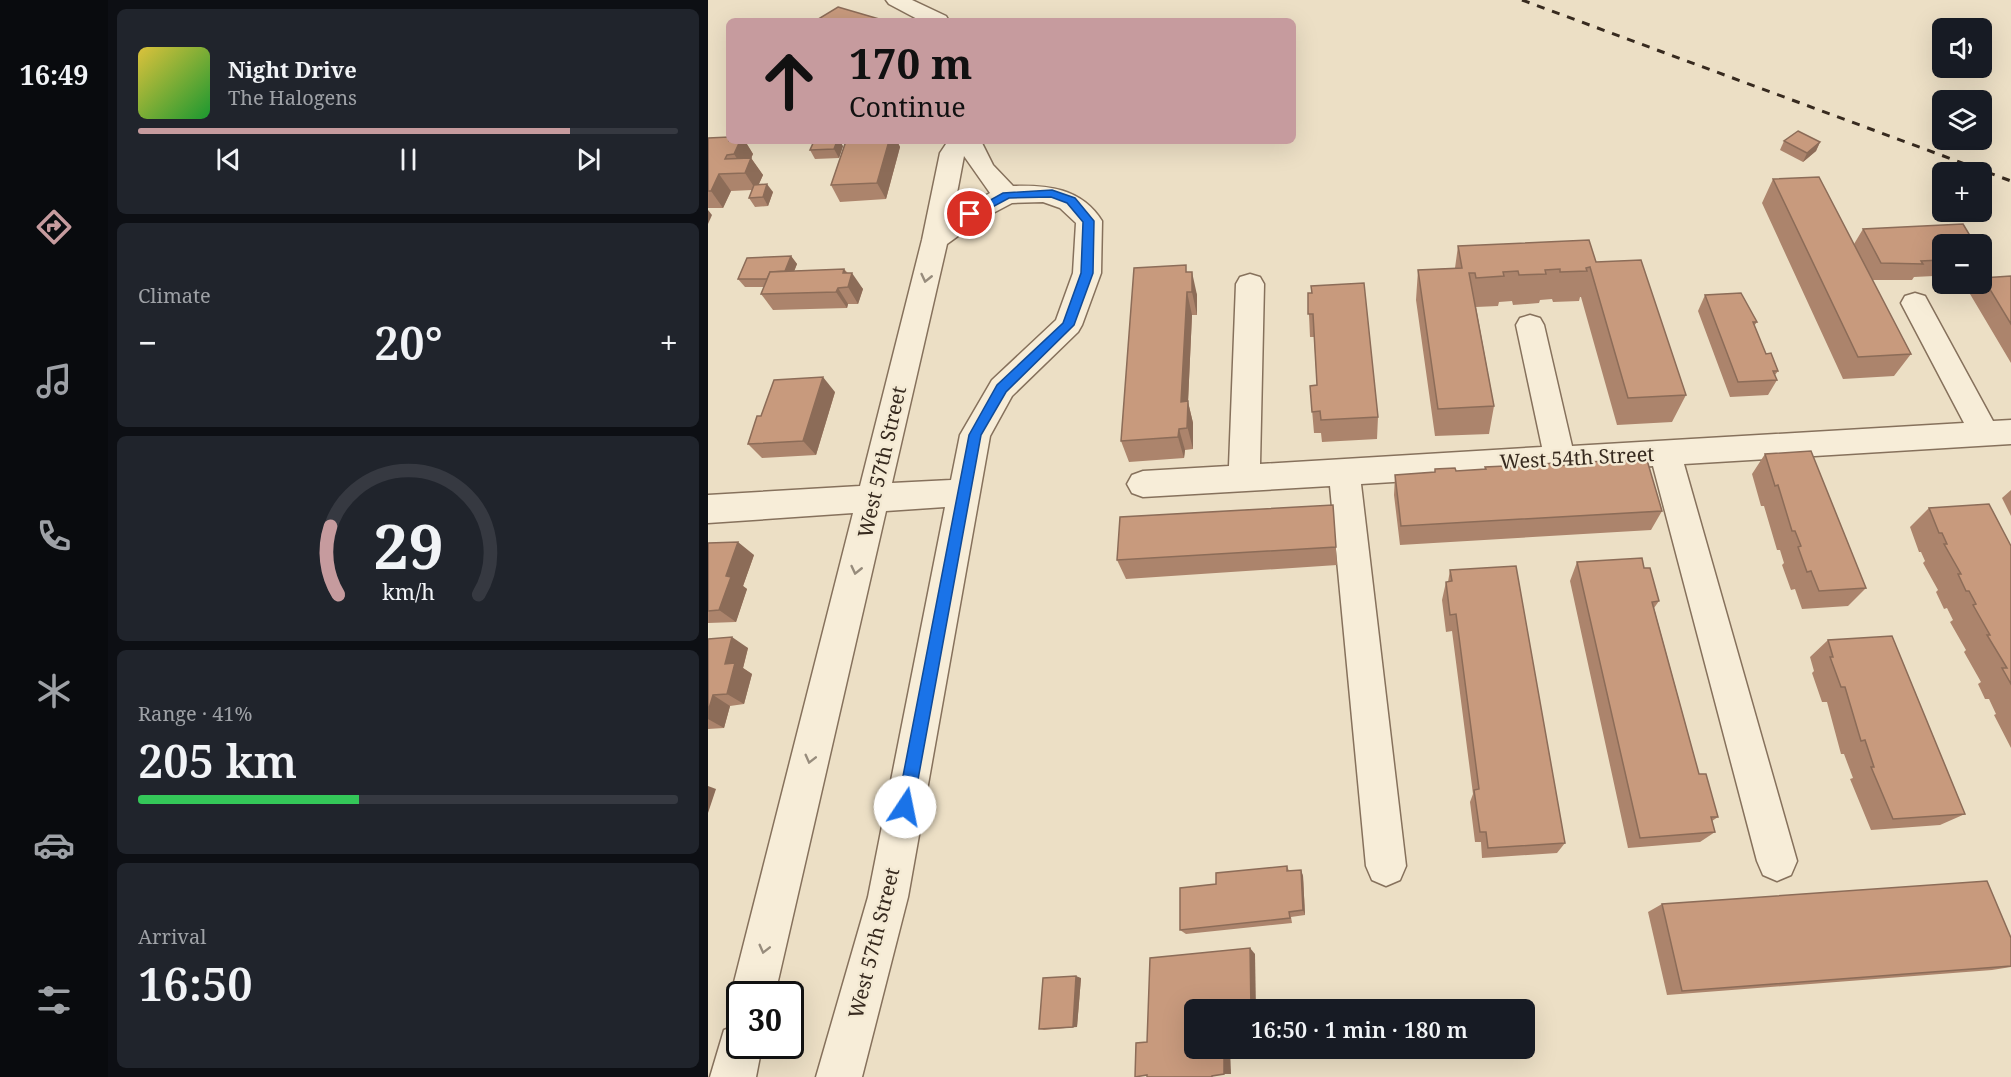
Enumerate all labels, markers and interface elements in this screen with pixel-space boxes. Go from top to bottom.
map controls [1932,18,1992,294]
button: sound [1932,18,1992,78]
text: 170 m [849,34,973,91]
icon: ahead [750,42,828,120]
text: Night Drive [228,54,357,84]
text: 16:49 [19,56,89,93]
text: The Halogens [228,84,357,111]
text: Continue [849,88,966,125]
button: layers [1932,90,1992,150]
icon: previous [212,143,245,176]
icon: pause [392,143,425,176]
icon: next [572,143,605,176]
button: + [1932,162,1992,222]
pin [944,188,995,239]
icon: arrive [953,197,986,230]
icon: directions [33,206,75,248]
button: − [1932,234,1992,294]
one-way arrow [920,273,933,283]
text: Climate [138,282,211,309]
text: 20° [374,312,443,373]
text: − [138,320,157,365]
text: + [660,320,678,365]
icon: music [33,360,75,402]
street label: West 57th Street [851,383,912,540]
street label: West 54th Street [1499,440,1655,475]
text: 29 [373,503,443,588]
icon: phone [33,515,75,557]
one-way arrow [851,565,864,575]
text: km/h [382,578,435,607]
icon: climate [33,670,75,712]
text: Range · 41% [138,700,252,727]
text: 205 km [138,730,297,791]
one-way arrow [804,754,817,764]
position arrow [873,775,937,839]
icon: car [33,824,75,866]
street label: West 57th Street [842,865,905,1021]
text: Arrival [138,923,206,950]
one-way arrow [758,944,771,954]
text: 16:50 [138,953,253,1014]
icon: filters [33,979,75,1021]
speed limit sign: 30 [726,981,804,1059]
text: 16:50 · 1 min · 180 m [1251,1014,1468,1044]

